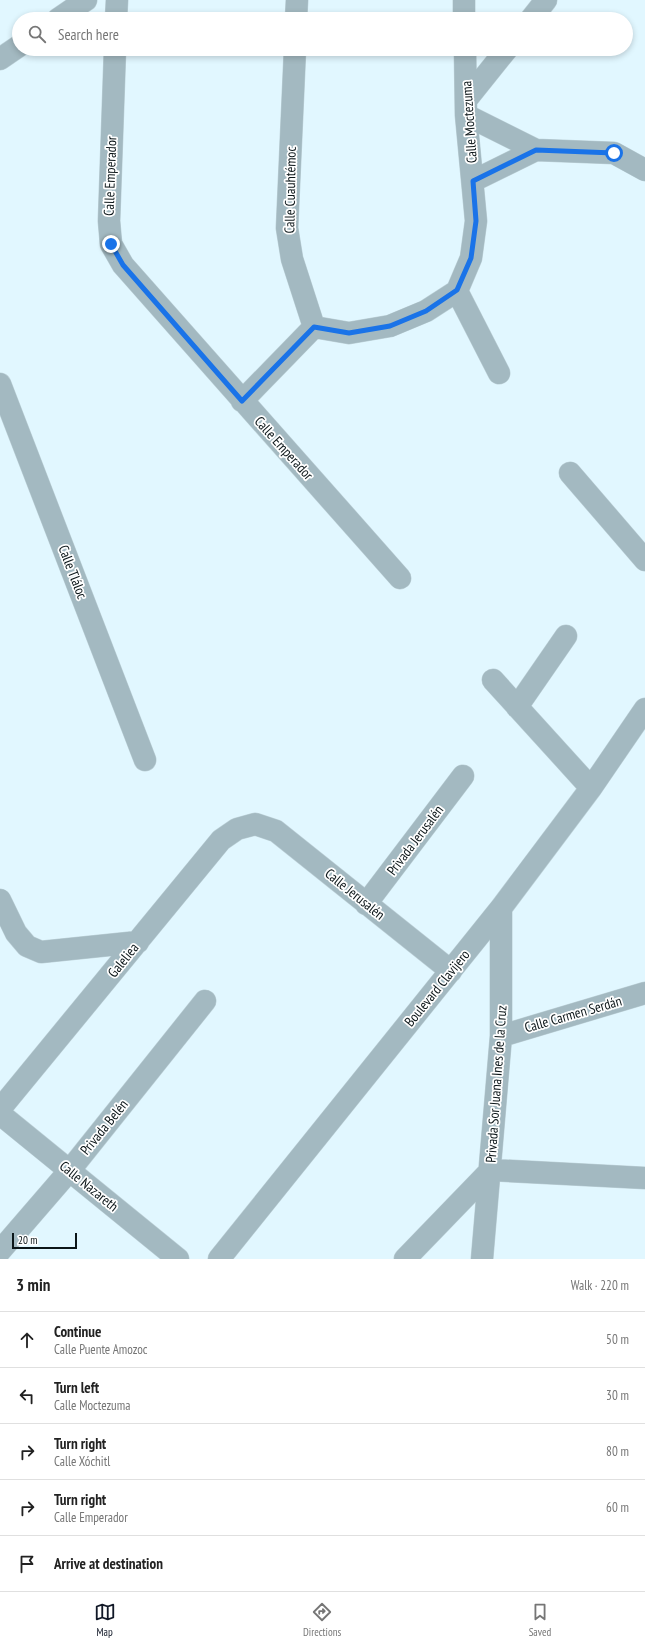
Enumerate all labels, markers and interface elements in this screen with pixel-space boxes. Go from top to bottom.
search box [12,12,633,56]
icon: search [26,23,48,45]
text: Search here [58,25,119,44]
street label: Calle Moctezuma [457,80,481,164]
street label: Calle Emperador [100,136,120,216]
route start [605,144,623,162]
street label: Calle Cuauhtémoc [280,146,300,234]
route end [102,235,120,253]
street label: Calle Emperador [251,412,317,484]
street label: Calle Tláloc [55,543,91,601]
street label: Privada Jerusalén [383,801,447,879]
street label: Calle Jerusalén [321,864,389,924]
street label: Galeliea [104,939,142,981]
street label: Boulevard Clavijero [400,946,474,1030]
street label: Calle Carmen Serdán [522,992,624,1036]
street label: Privada Sor Juana Ines de la Cruz [482,1005,510,1163]
street label: Privada Belén [76,1096,132,1158]
street label: Calle Nazareth [56,1157,122,1215]
scale bar [12,1231,77,1250]
text: 20 m [18,1233,37,1247]
text: 3 min [16,1274,50,1296]
text: Walk · 220 m [571,1277,629,1294]
text: Continue [54,1322,101,1341]
icon: ahead [16,1329,38,1351]
text: 50 m [606,1331,629,1348]
text: Calle Puente Amozoc [54,1341,147,1358]
text: Turn left [54,1378,99,1397]
icon: left [16,1385,38,1407]
text: 30 m [606,1387,629,1404]
text: Calle Moctezuma [54,1397,130,1414]
text: Turn right [54,1434,106,1453]
icon: right [16,1441,38,1463]
text: 80 m [606,1443,629,1460]
text: Calle Xóchitl [54,1453,110,1470]
text: Turn right [54,1490,106,1509]
icon: right [16,1497,38,1519]
text: 60 m [606,1499,629,1516]
text: Calle Emperador [54,1509,128,1526]
icon: arrive [16,1553,38,1575]
text: Arrive at destination [54,1554,163,1573]
tab: Map [94,1601,116,1639]
tab: Directions [303,1601,341,1639]
tab: Saved [529,1601,551,1639]

